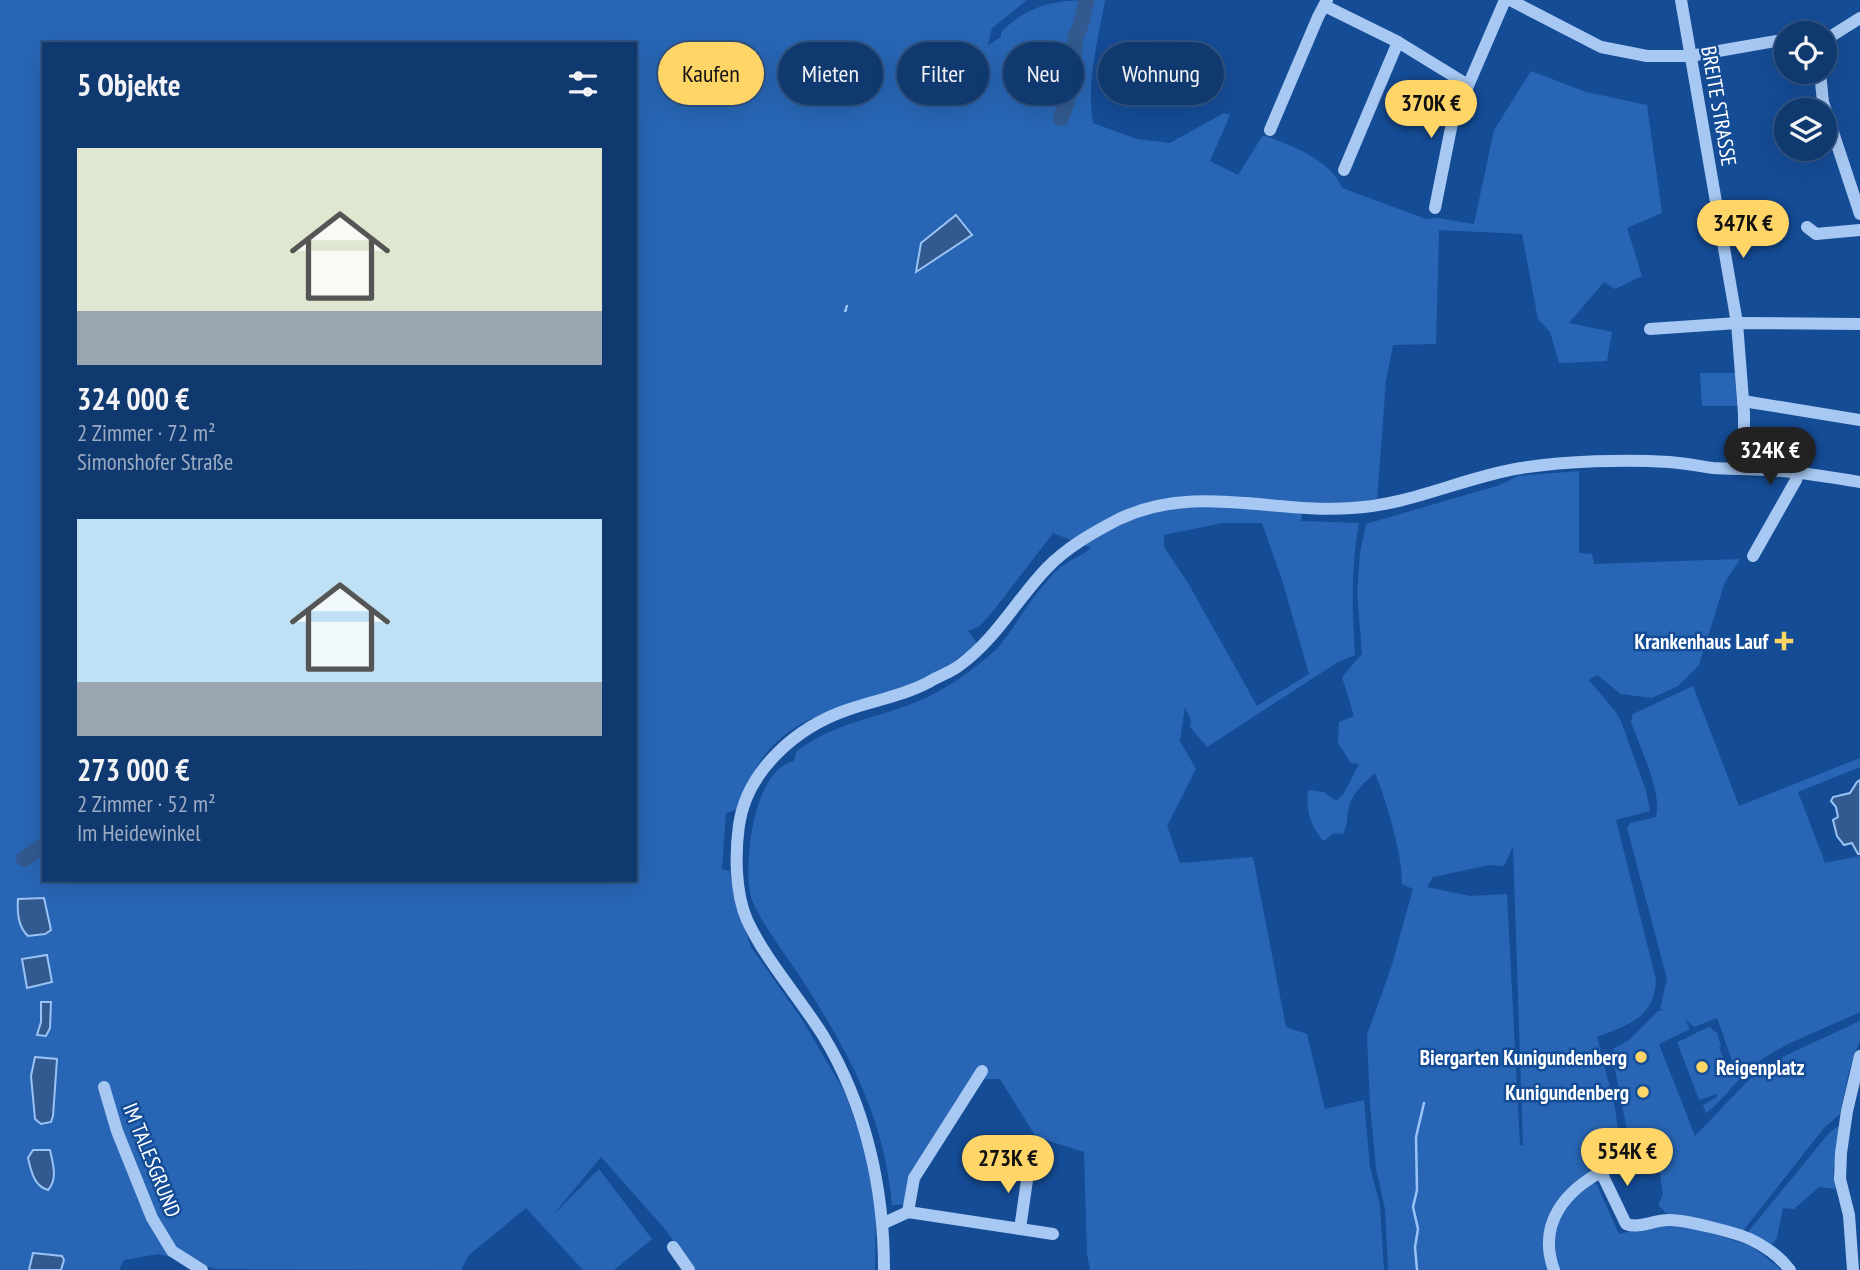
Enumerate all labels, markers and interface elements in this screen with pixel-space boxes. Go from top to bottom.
map controls [1774,21,1837,161]
button: locate [1774,21,1837,84]
chip: Kaufen [658,42,764,105]
chip: Mieten [778,42,883,105]
chip: Filter [897,42,989,105]
chip: Neu [1003,42,1084,105]
chip: Wohnung [1098,42,1224,105]
street label: BREITE STRASSE [1695,44,1743,168]
text: 5 Objekte [77,65,181,104]
icon: filters [564,65,602,103]
pin: 370K € [1374,80,1488,140]
text: 370K € [1401,88,1461,117]
button: layers [1774,98,1837,161]
icon: home [277,193,403,319]
pin: 347K € [1686,201,1800,260]
text: 347K € [1713,208,1773,237]
text: 324 000 € [77,379,190,418]
text: 2 Zimmer · 72 m² [77,418,215,447]
pin: 324K € [1713,428,1827,487]
text: 324K € [1740,435,1800,464]
text: Simonshofer Straße [77,447,233,476]
icon: home [277,564,403,690]
place label: Krankenhaus Lauf [1635,628,1769,655]
marker: Krankenhaus Lauf [1774,631,1794,651]
text: 273 000 € [77,750,190,789]
text: 2 Zimmer · 52 m² [77,789,215,818]
text: Im Heidewinkel [77,818,201,847]
place label: Biergarten Kunigundenberg [1420,1044,1627,1071]
marker: Biergarten Kunigundenberg [1633,1049,1649,1065]
place label: Reigenplatz [1716,1054,1804,1081]
marker: Reigenplatz [1694,1059,1710,1075]
place label: Kunigundenberg [1505,1079,1629,1106]
marker: Kunigundenberg [1635,1084,1651,1100]
street label: IM TALESGRUND [117,1099,187,1221]
pin: 554K € [1570,1128,1684,1188]
pin: 273K € [951,1136,1065,1195]
text: 554K € [1597,1136,1657,1165]
text: 273K € [978,1143,1038,1172]

